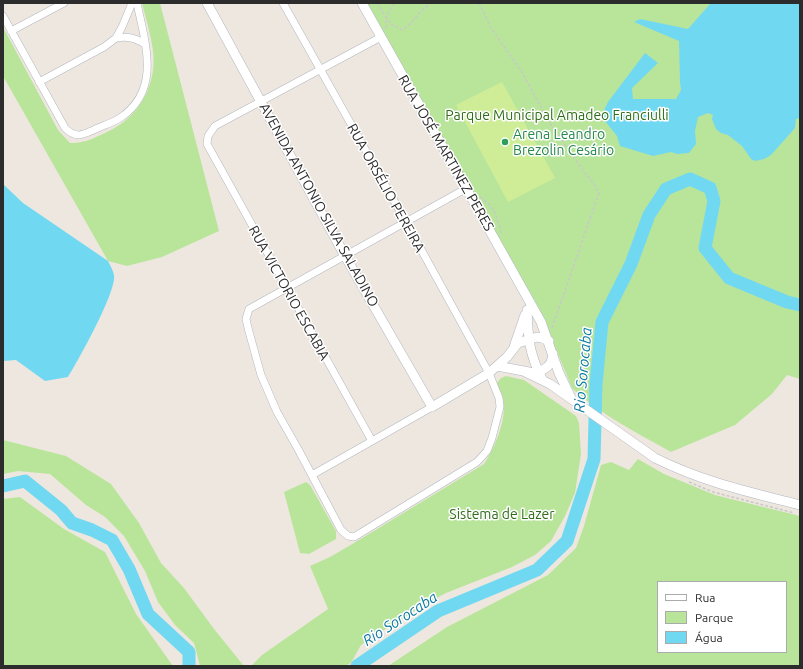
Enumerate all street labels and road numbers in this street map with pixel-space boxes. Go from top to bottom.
street label: RUA JOSÉ MARTINEZ PERES [394,72,498,234]
street label: AVENIDA ANTONIO SILVA SALADINO [256,100,382,310]
street label: RUA ORSÉLIO PEREIRA [344,121,428,255]
street label: RUA VICTORIO ESCABIA [245,223,333,363]

